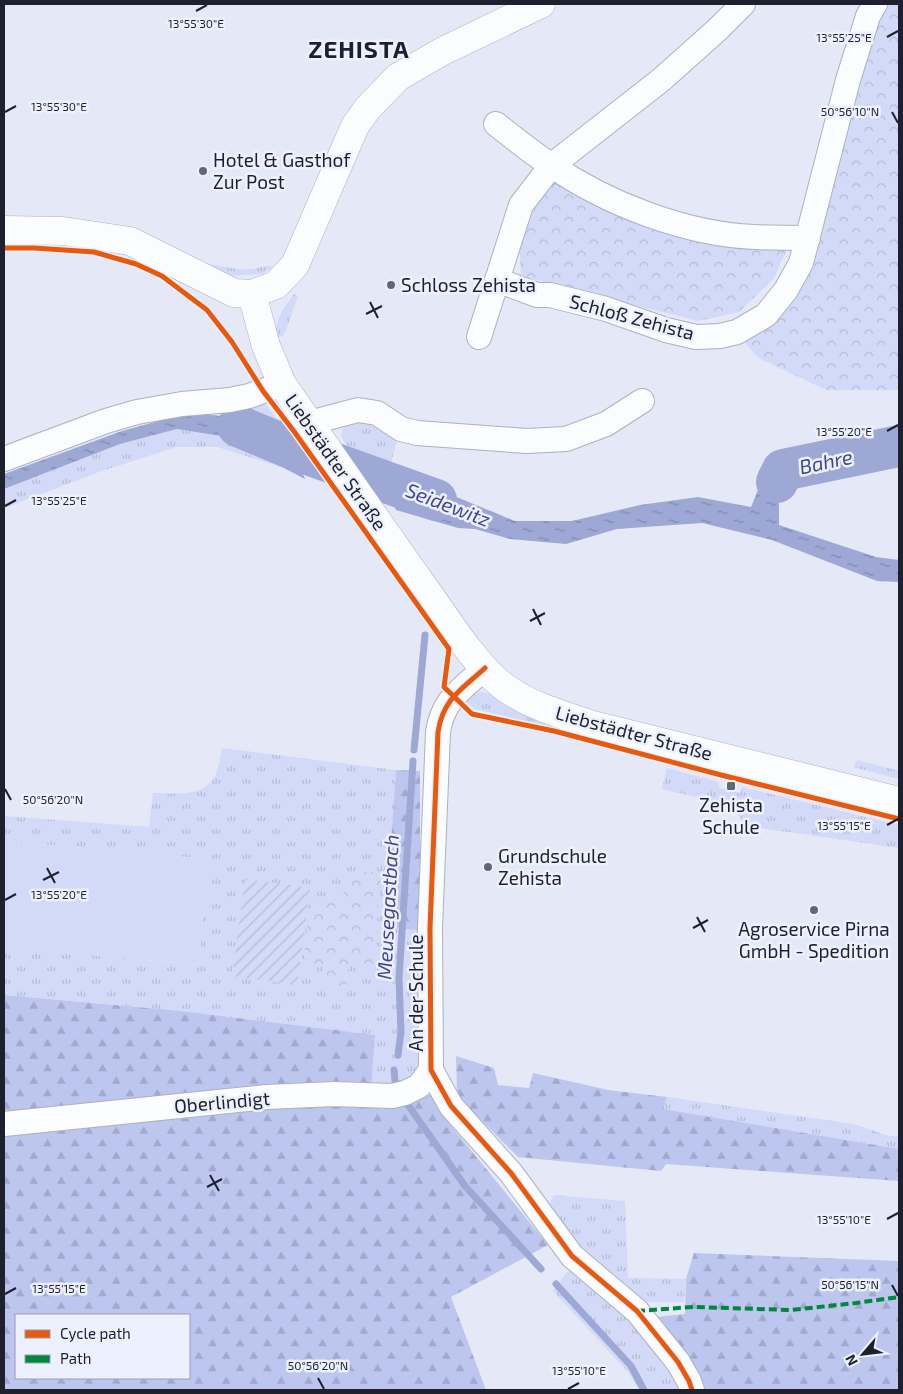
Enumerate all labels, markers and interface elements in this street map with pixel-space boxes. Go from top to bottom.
text: 13°55'30"E [168,16,224,30]
text: 13°55'25"E [816,30,872,44]
district label: ZEHISTA [308,34,410,63]
text: 13°55'30"E [31,99,87,113]
text: 50°56'10"N [821,104,879,118]
place label: Hotel & Gasthof Zur Post [213,148,351,193]
marker: Hotel & Gasthof Zur Post [197,165,209,177]
place label: Schloss Zehista [401,273,536,296]
marker: Schloss Zehista [385,279,397,291]
street label: Schloß Zehista [567,289,697,344]
street label: Liebstädter Straße [281,389,392,534]
text: 13°55'20"E [816,424,872,438]
water label: Bahre [797,444,855,478]
water label: Seidewitz [403,477,494,531]
text: 13°55'25"E [31,493,87,507]
street label: Liebstädter Straße [553,701,715,765]
marker: Zehista Schule [725,780,737,792]
text: 50°56'20"N [23,792,83,806]
place label: Zehista Schule [699,793,763,838]
text: 13°55'15"E [817,818,871,832]
water label: Meusegastbach [371,834,403,980]
place label: Grundschule Zehista [498,844,607,889]
marker: Grundschule Zehista [482,861,494,873]
text: 13°55'20"E [31,887,87,901]
marker: Agroservice Pirna GmbH - Spedition [808,904,820,916]
place label: Agroservice Pirna GmbH - Spedition [738,917,890,962]
street label: An der Schule [404,934,427,1052]
street label: Oberlindigt [173,1086,271,1117]
text: 13°55'10"E [817,1212,871,1226]
text: 50°56'15"N [821,1277,879,1291]
text: 13°55'15"E [32,1281,86,1295]
legend [15,1314,190,1379]
text: Cycle path [60,1324,131,1342]
north arrow [838,1329,888,1379]
text: Path [60,1349,91,1367]
text: N [841,1352,861,1369]
text: 50°56'20"N [288,1358,348,1372]
text: 13°55'10"E [552,1363,606,1377]

